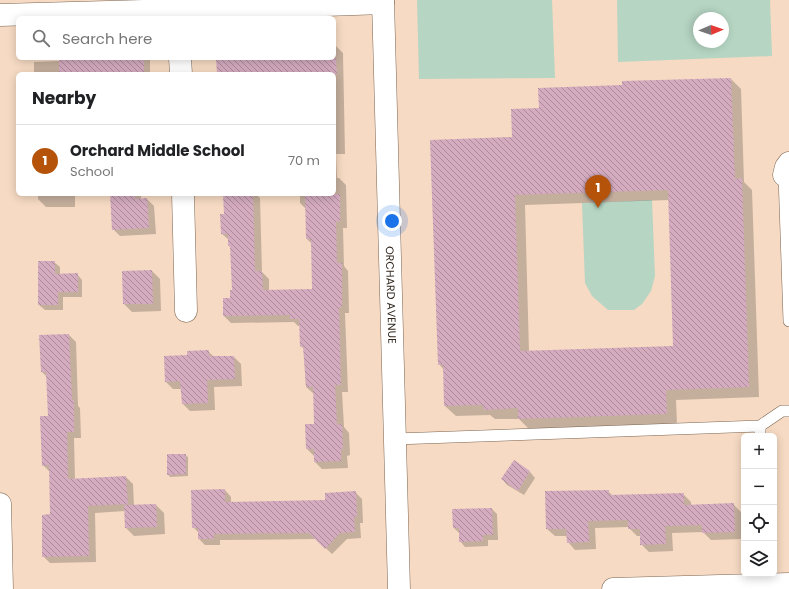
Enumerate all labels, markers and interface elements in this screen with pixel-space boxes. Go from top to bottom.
north arrow [693,12,729,48]
search box [16,16,336,60]
icon: search [30,27,52,49]
text: Search here [62,28,152,49]
text: Nearby [32,86,96,110]
text: Orchard Middle School [70,140,245,161]
text: 1 [43,151,47,170]
text: 70 m [288,151,320,170]
text: School [70,162,114,181]
pin: 1 [585,175,611,208]
your location [382,211,402,231]
street label: ORCHARD AVENUE [382,246,400,344]
map controls [741,433,777,577]
button: + [741,433,777,469]
button: − [741,469,777,505]
button: locate [741,505,777,541]
button: layers [741,541,777,577]

